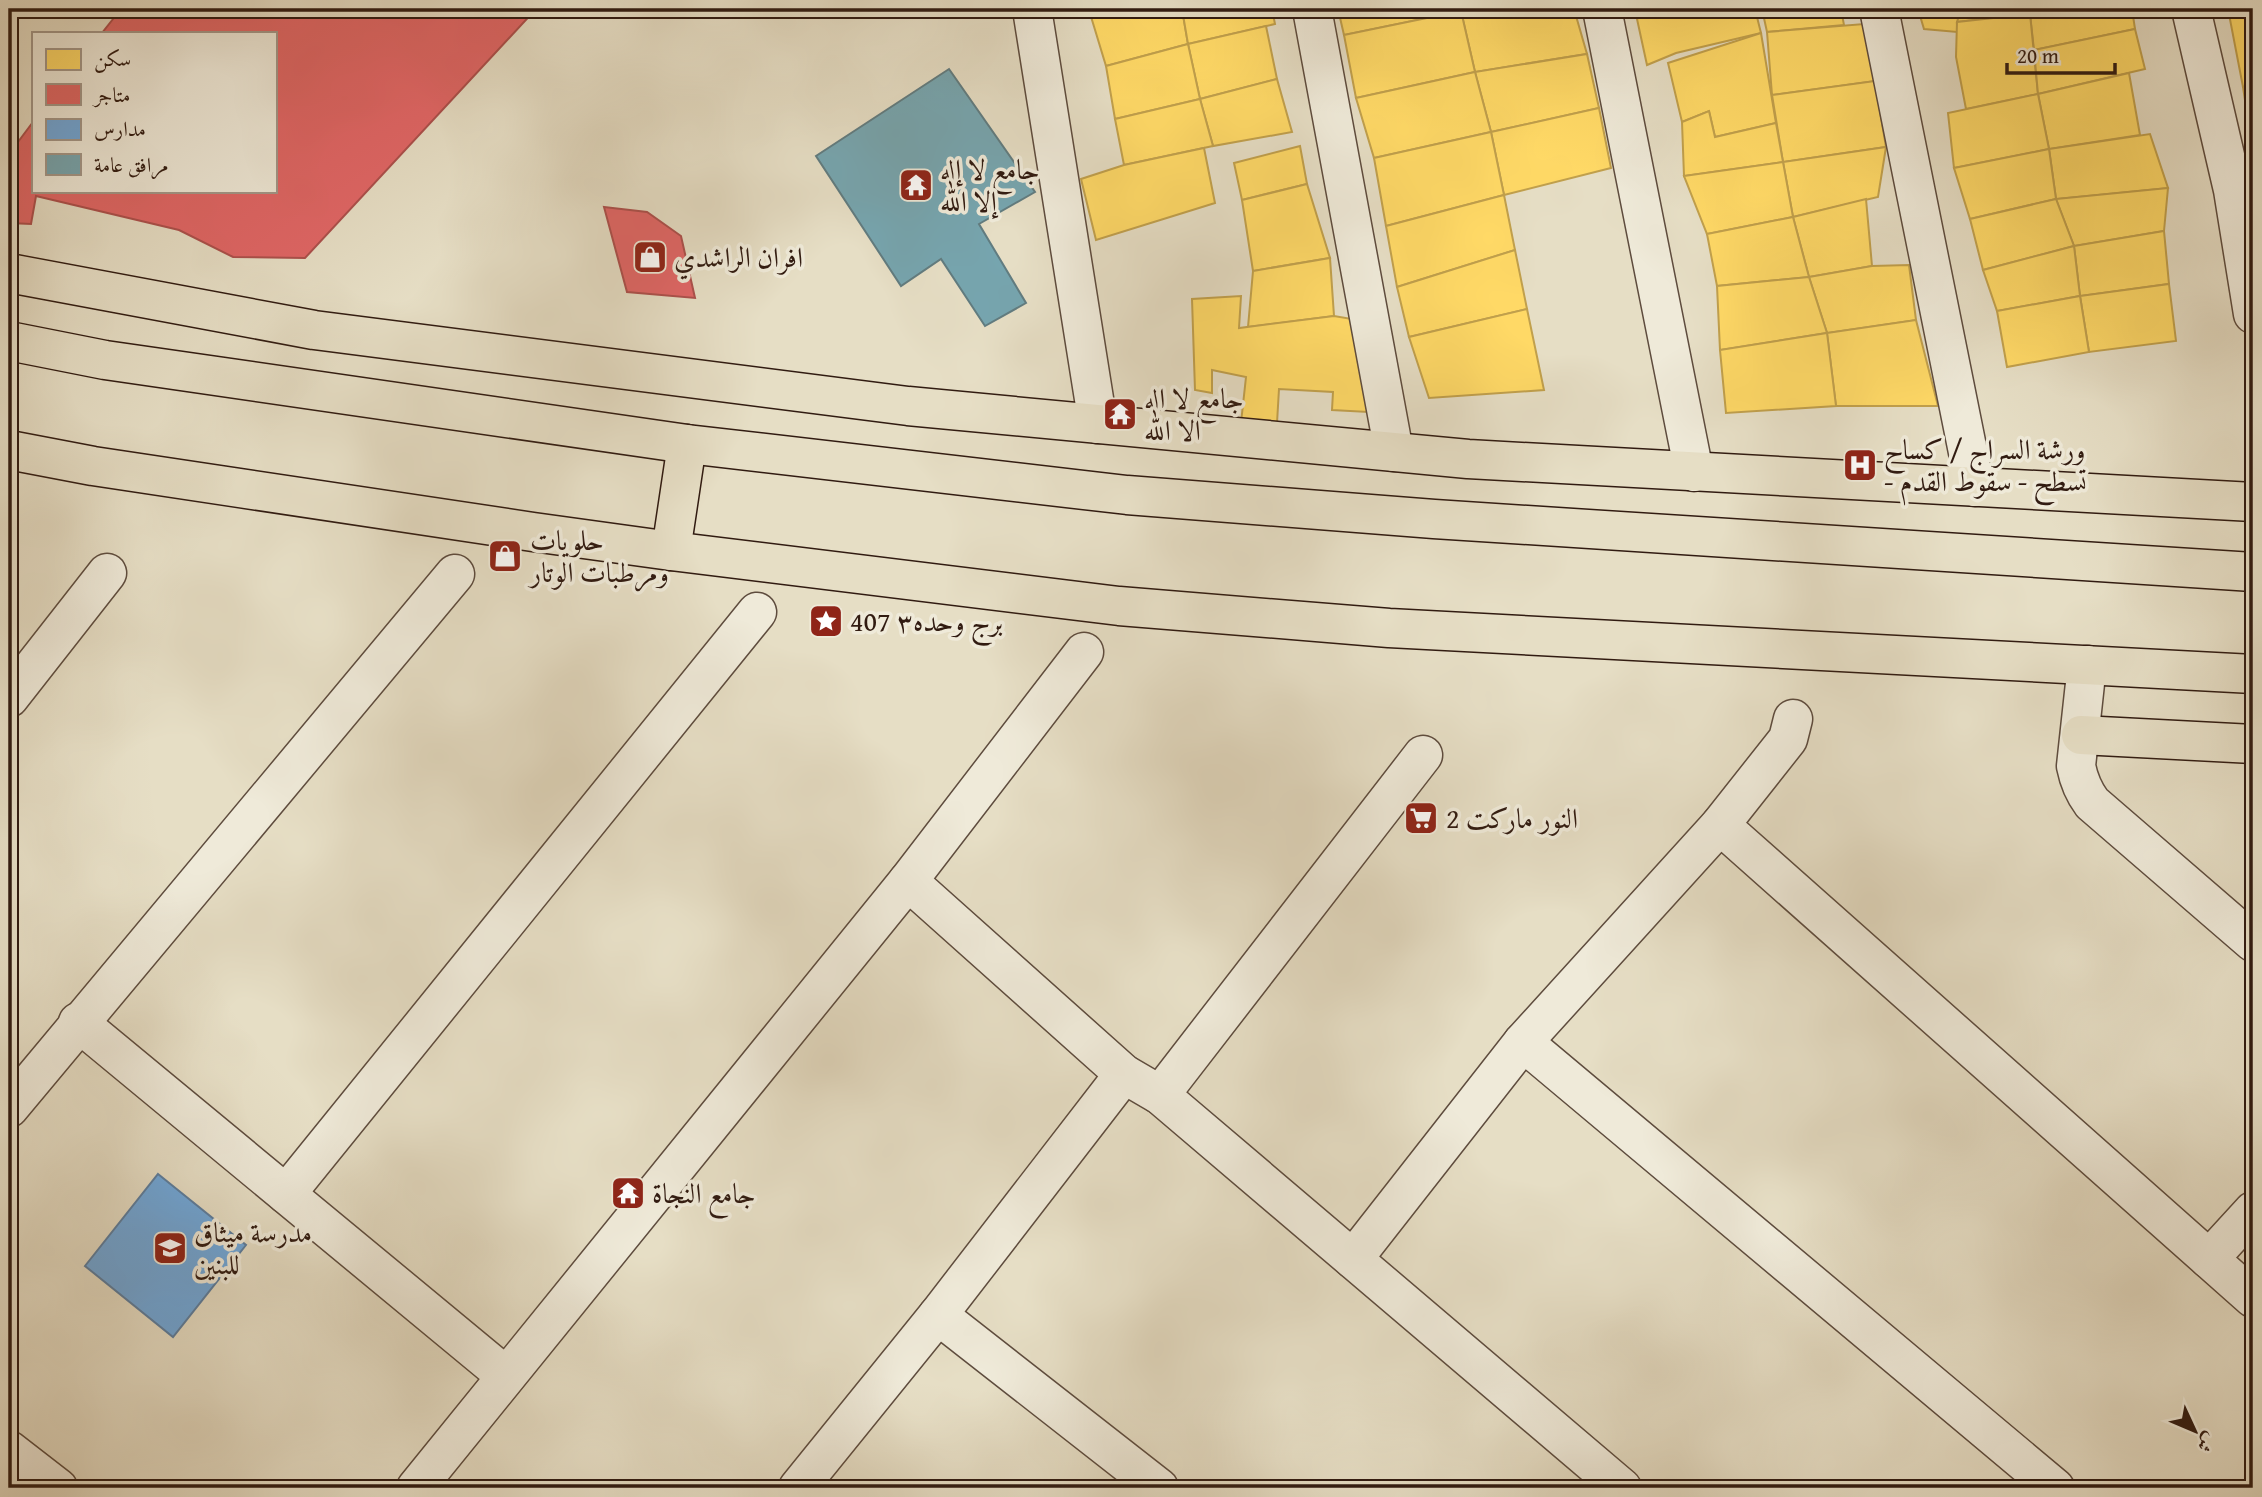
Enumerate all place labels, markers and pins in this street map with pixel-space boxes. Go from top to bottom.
place label: جامع لا إله إلا الله [940,148,1040,221]
temple icon: جامع لا إله إلا الله [897,166,935,204]
place label: افران الراشدي [674,236,803,280]
shop icon: افران الراشدي [631,238,669,276]
place label: جامع لا اله الا الله [1144,377,1244,450]
temple icon: جامع لا اله الا الله [1101,395,1139,433]
place label: ورشة السراج / كساح - تسطح - سقوط القدم [1884,428,2087,506]
hospital icon: ورشة السراج / كساح - تسطح - سقوط القدم [1841,446,1879,484]
place label: حلويات ومرطبات الوتار [527,519,669,592]
shop icon: حلويات ومرطبات الوتار [486,537,524,575]
place label: برج وحده٣ 407 [850,600,1003,647]
place icon: برج وحده٣ 407 [807,602,845,640]
place label: النور ماركت 2 [1446,797,1578,838]
supermarket icon: النور ماركت 2 [1402,799,1440,837]
place label: جامع النجاة [652,1172,756,1219]
temple icon: جامع النجاة [609,1174,647,1212]
place label: مدرسة ميثاق للبنين [194,1211,312,1284]
school or university icon: مدرسة ميثاق للبنين [151,1229,189,1267]

